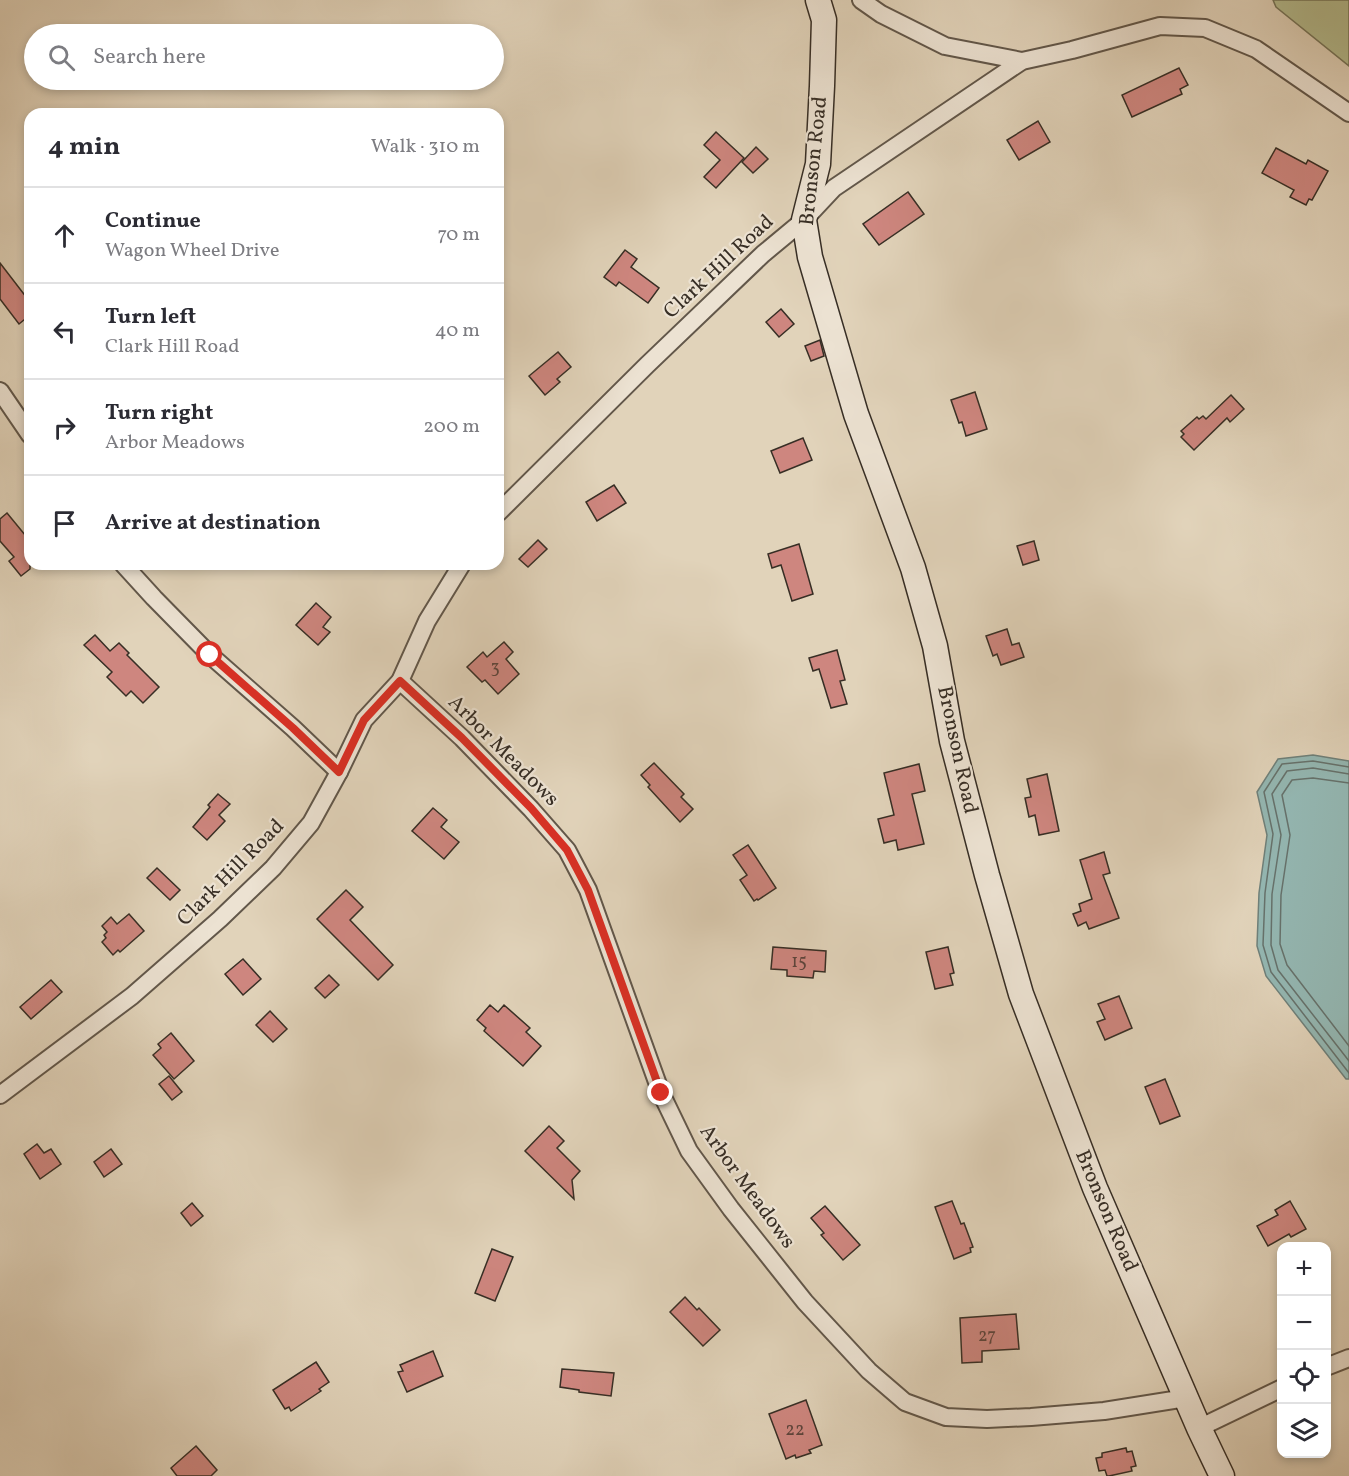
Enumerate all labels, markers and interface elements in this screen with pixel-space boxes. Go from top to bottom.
search box [24,24,504,90]
icon: search [45,41,78,74]
text: Search here [93,42,206,73]
street label: Bronson Road [793,95,835,227]
text: 4 min [48,129,120,165]
text: Walk · 310 m [371,133,480,161]
text: Continue [105,206,201,237]
street label: Clark Hill Road [657,208,781,326]
icon: ahead [48,219,81,252]
text: 70 m [437,221,480,249]
text: Wagon Wheel Drive [105,237,279,265]
text: Turn left [105,302,196,333]
icon: left [48,315,81,348]
text: 40 m [435,317,480,345]
text: Clark Hill Road [105,333,239,361]
text: Turn right [105,398,213,429]
icon: right [48,411,81,444]
text: 200 m [423,413,480,441]
text: Arbor Meadows [105,429,245,457]
icon: arrive [48,507,81,540]
text: Arrive at destination [105,508,321,539]
route start [196,641,222,667]
house number: 3 [490,656,500,681]
street label: Bronson Road [929,683,985,817]
street label: Arbor Meadows [441,689,565,813]
street label: Clark Hill Road [171,813,291,933]
house number: 15 [791,950,807,975]
route end [647,1079,673,1105]
street label: Arbor Meadows [692,1119,802,1255]
street label: Bronson Road [1067,1146,1145,1276]
map controls [1277,1242,1331,1458]
button: + [1277,1242,1331,1296]
button: − [1277,1296,1331,1350]
house number: 27 [978,1324,996,1349]
button: locate [1277,1350,1331,1404]
button: layers [1277,1404,1331,1458]
house number: 22 [785,1418,805,1443]

